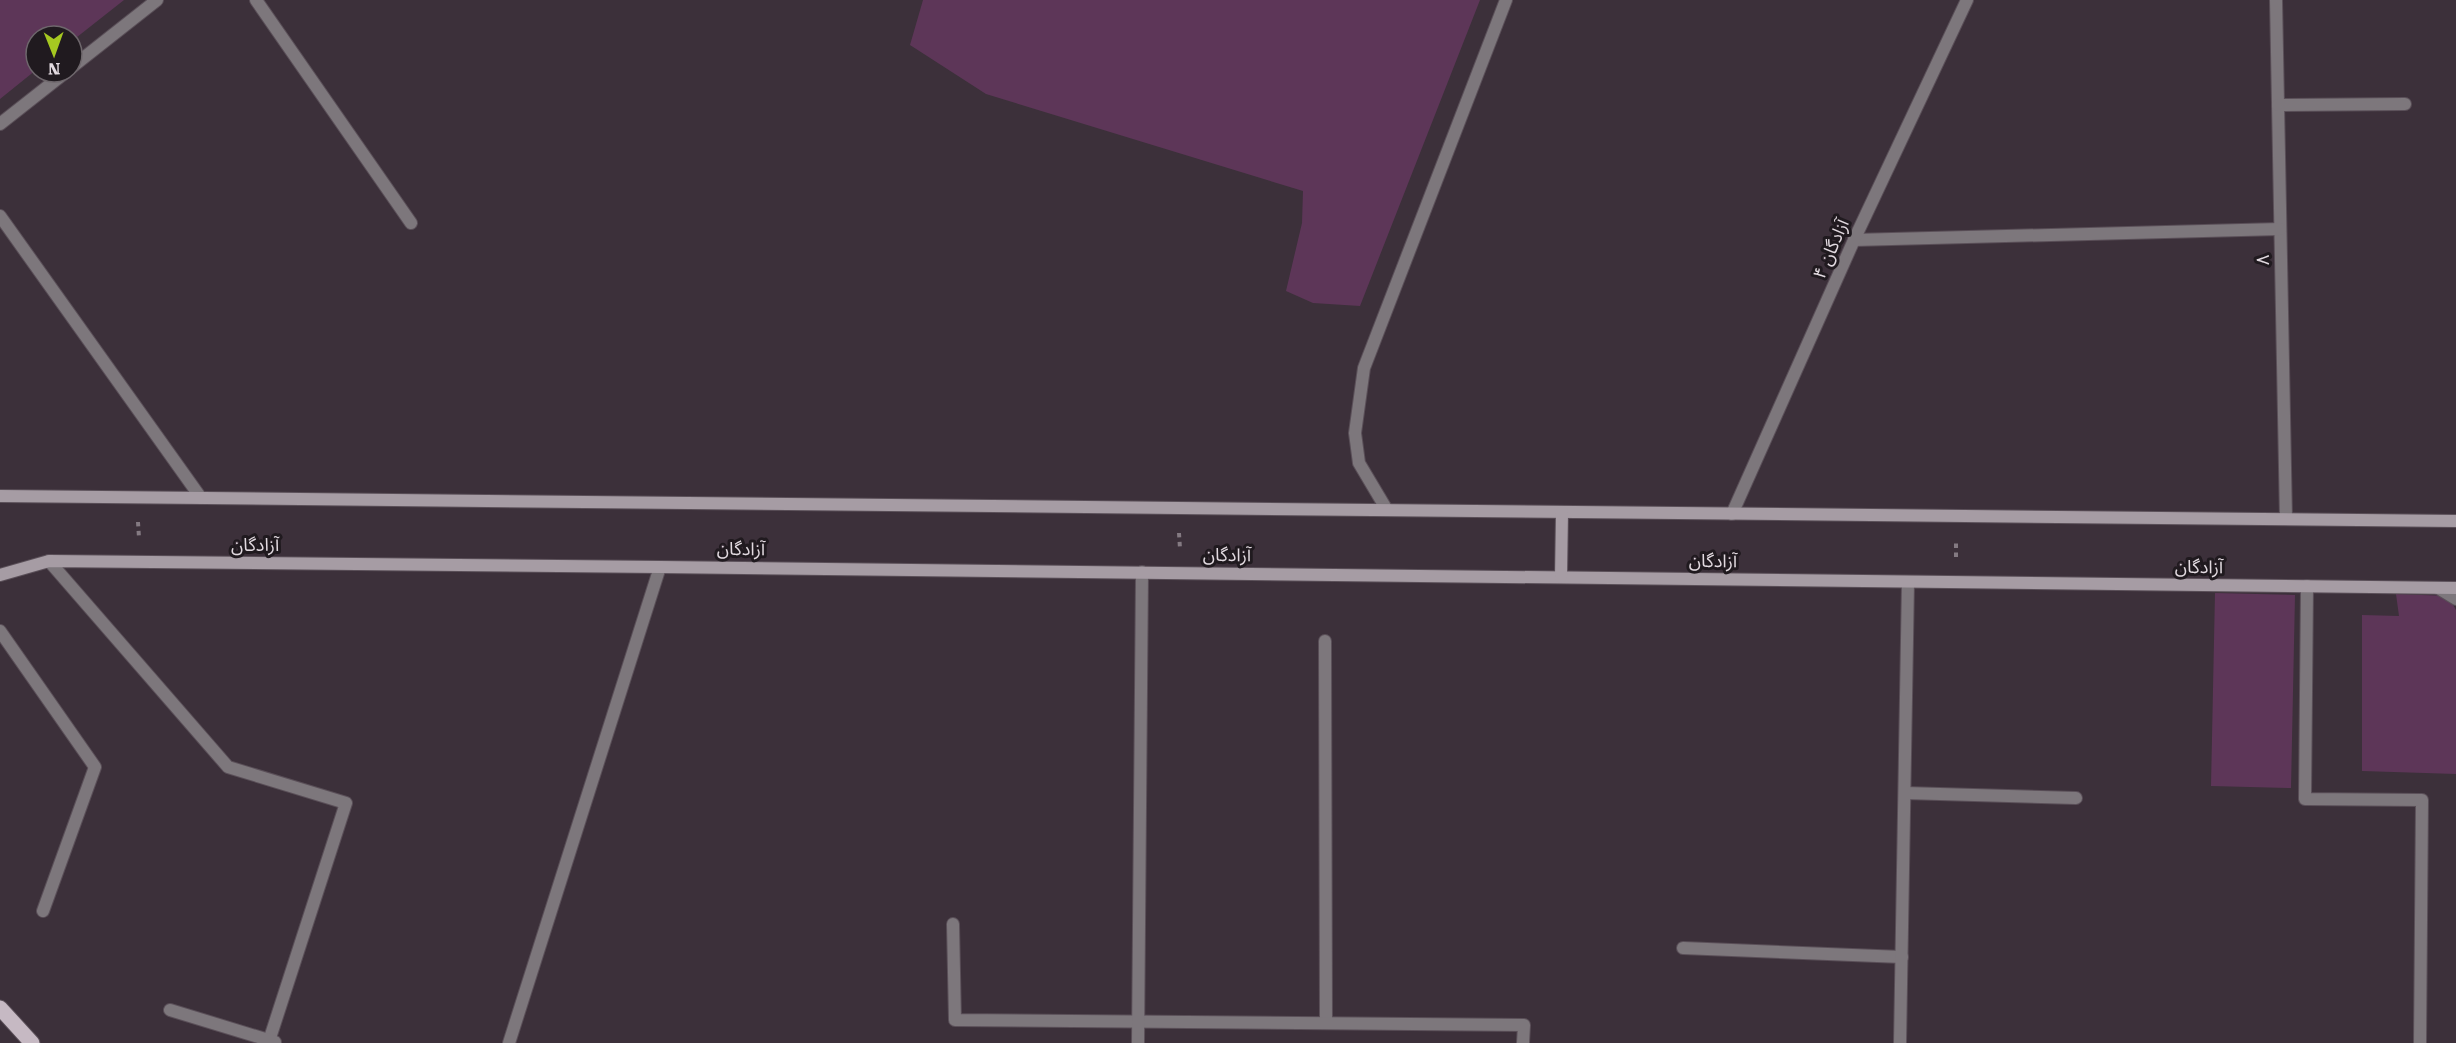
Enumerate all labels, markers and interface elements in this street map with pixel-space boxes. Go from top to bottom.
north arrow [24,24,84,84]
text: N [48,59,61,78]
street label: آزادگان ۴ [1808,215,1854,282]
street label: ۸ [2252,255,2273,265]
street label: آزادگان [231,534,280,556]
street label: آزادگان [717,538,766,560]
street label: آزادگان [1203,544,1252,566]
street label: آزادگان [1689,550,1738,572]
street label: آزادگان [2175,556,2224,578]

